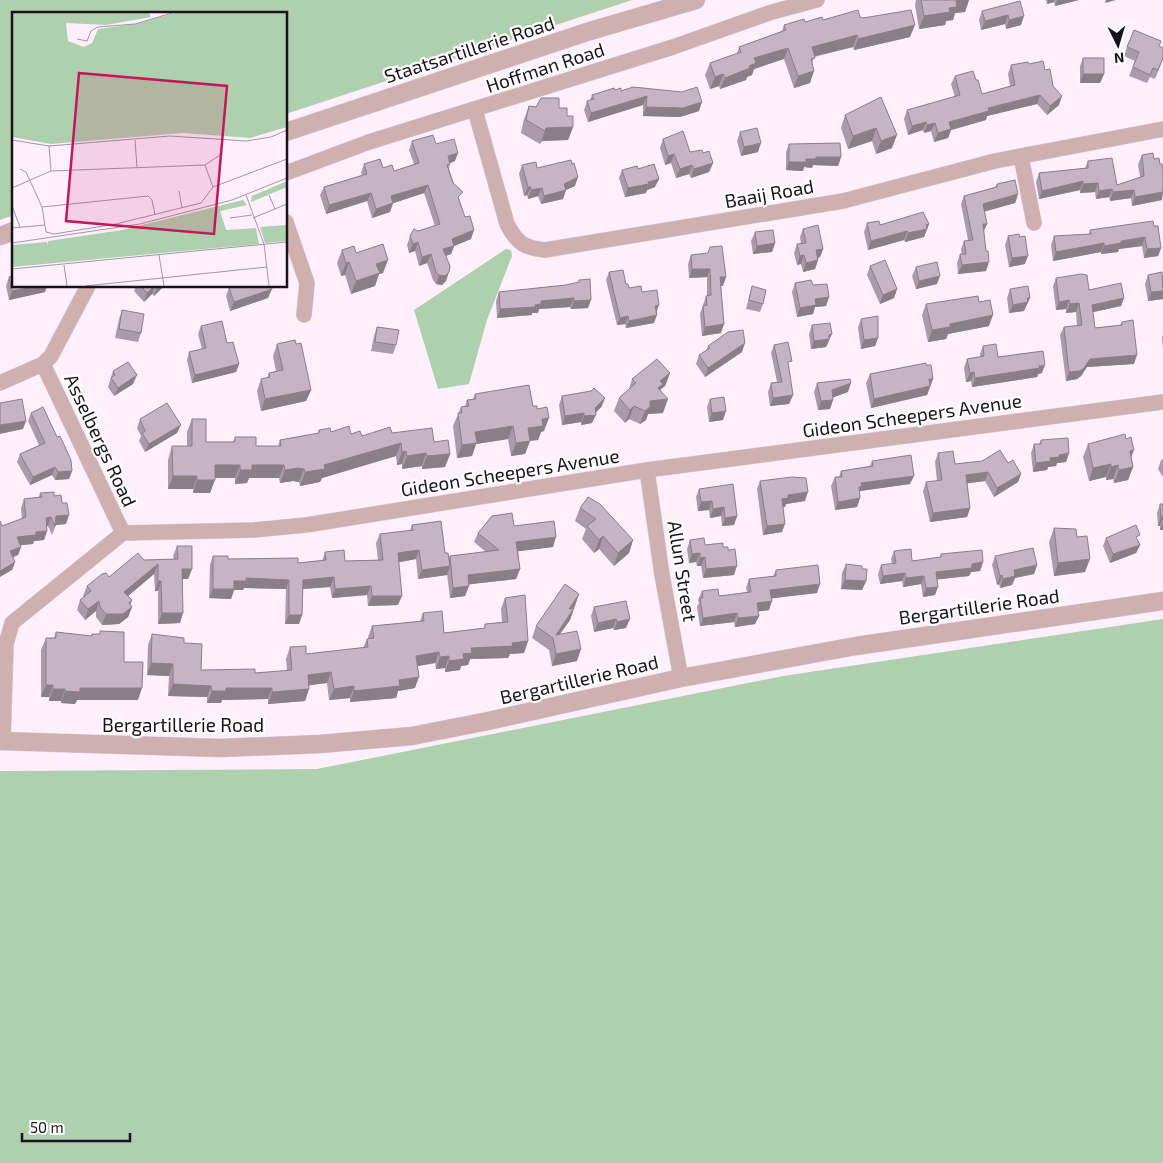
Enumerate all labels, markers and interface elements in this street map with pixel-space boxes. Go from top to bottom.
street label: Staatsartillerie Road [381,11,557,87]
inset map [12,12,288,288]
north arrow [1093,20,1143,70]
street label: Hoffman Road [483,37,607,97]
text: N [1113,50,1125,67]
street label: Baaij Road [723,174,815,212]
street label: Asselbergs Road [60,370,142,510]
street label: Gideon Scheepers Avenue [801,388,1023,442]
street label: Gideon Scheepers Avenue [399,443,621,501]
street label: Allun Street [664,519,702,623]
street label: Bergartillerie Road [897,583,1061,629]
street label: Bergartillerie Road [497,650,661,708]
street label: Bergartillerie Road [102,713,264,736]
scale bar [22,1110,130,1142]
text: 50 m [30,1118,64,1136]

